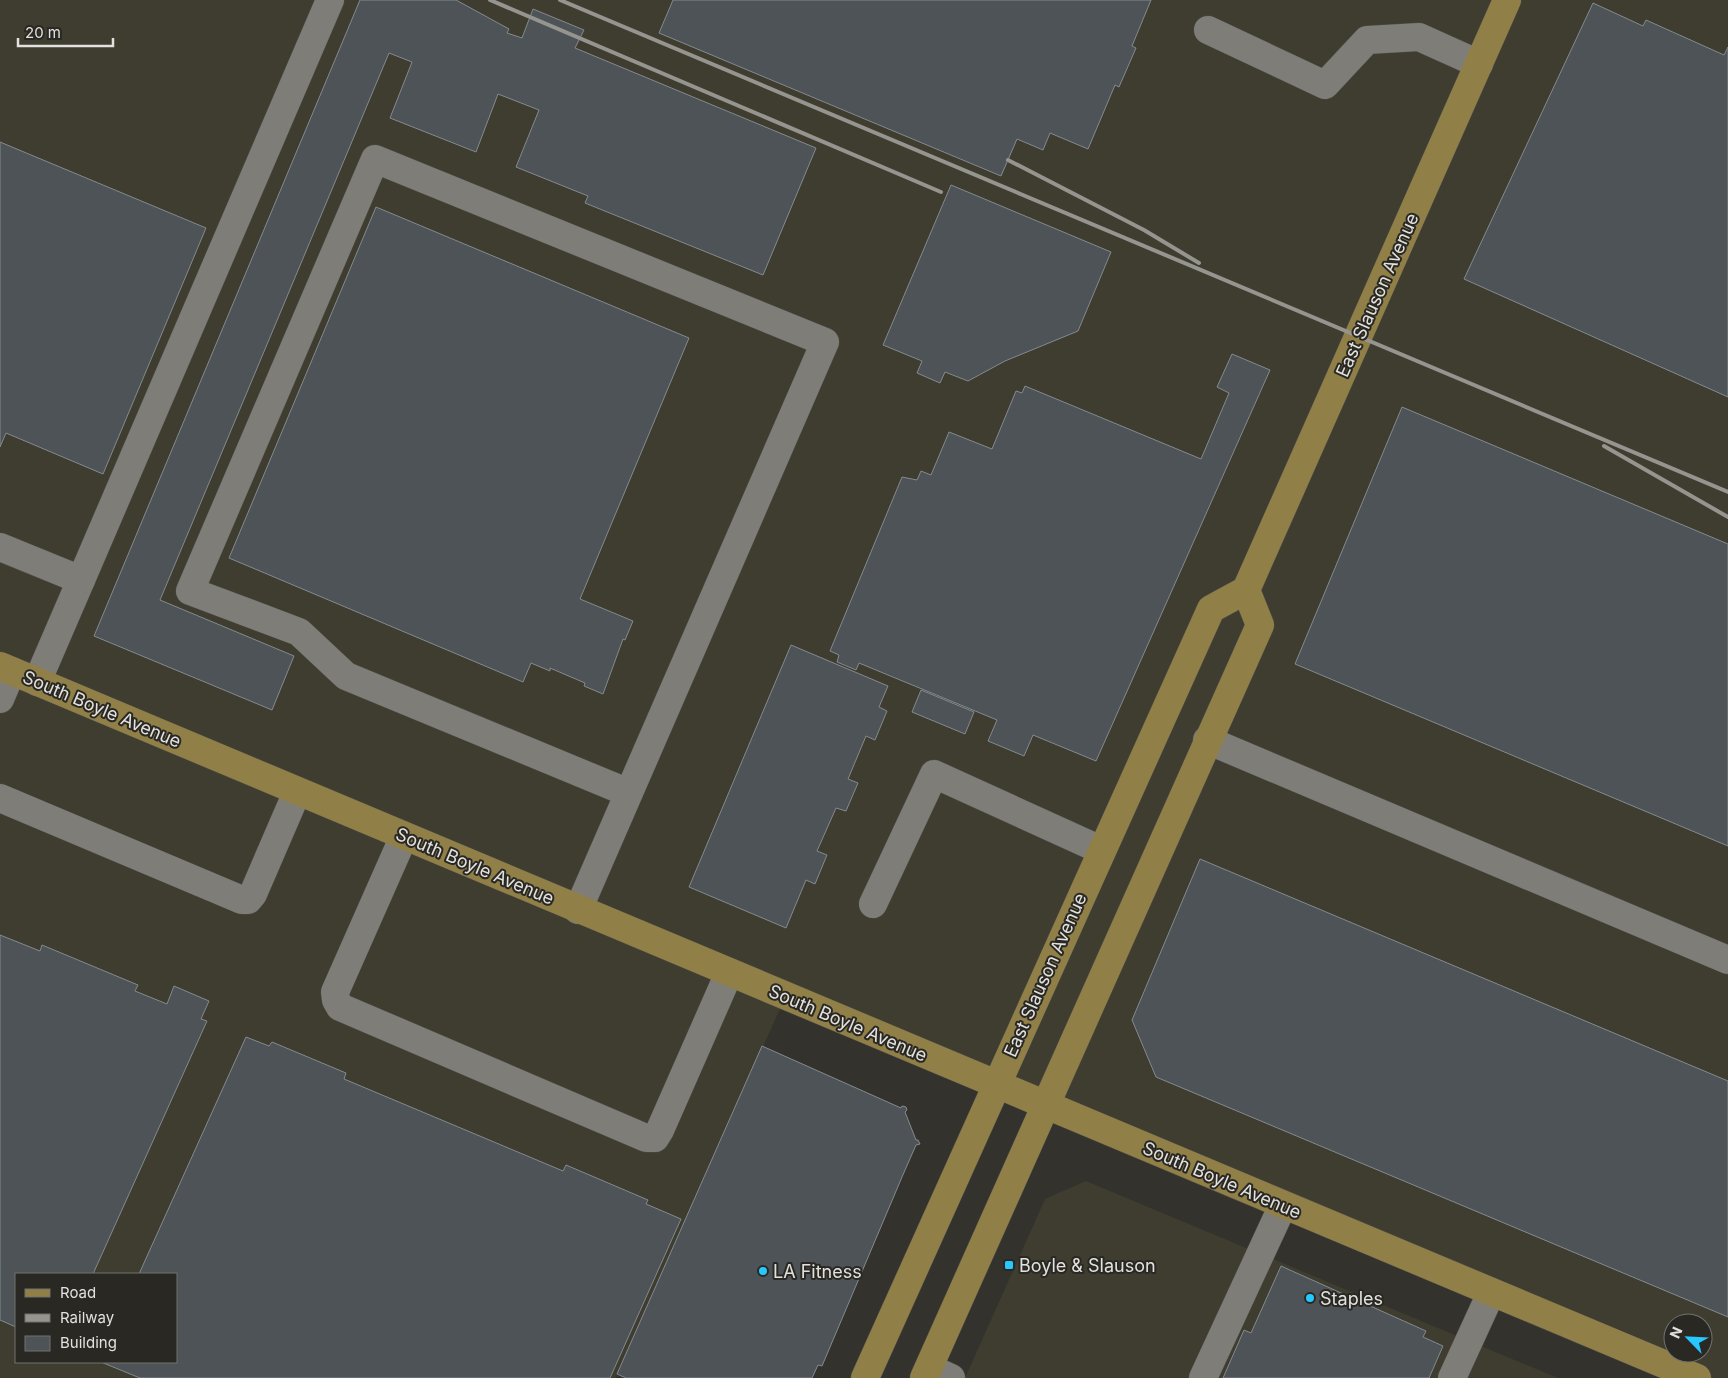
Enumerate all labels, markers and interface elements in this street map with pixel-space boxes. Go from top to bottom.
scale bar [18,15,112,47]
text: 20 m [25,23,61,42]
street label: East Slauson Avenue [1331,210,1423,380]
street label: South Boyle Avenue [20,666,184,752]
street label: South Boyle Avenue [393,823,557,909]
street label: East Slauson Avenue [999,890,1091,1060]
street label: South Boyle Avenue [766,980,930,1066]
street label: South Boyle Avenue [1140,1137,1304,1223]
place label: Boyle & Slauson [1019,1255,1156,1276]
marker: Boyle & Slauson [1003,1259,1015,1271]
place label: LA Fitness [773,1261,862,1282]
marker: LA Fitness [757,1265,769,1277]
legend [15,1273,178,1363]
text: Road [60,1283,96,1302]
place label: Staples [1320,1288,1383,1309]
marker: Staples [1304,1292,1316,1304]
text: Railway [60,1308,115,1327]
north arrow [1663,1313,1713,1363]
text: N [1666,1324,1686,1341]
text: Building [60,1333,117,1352]

